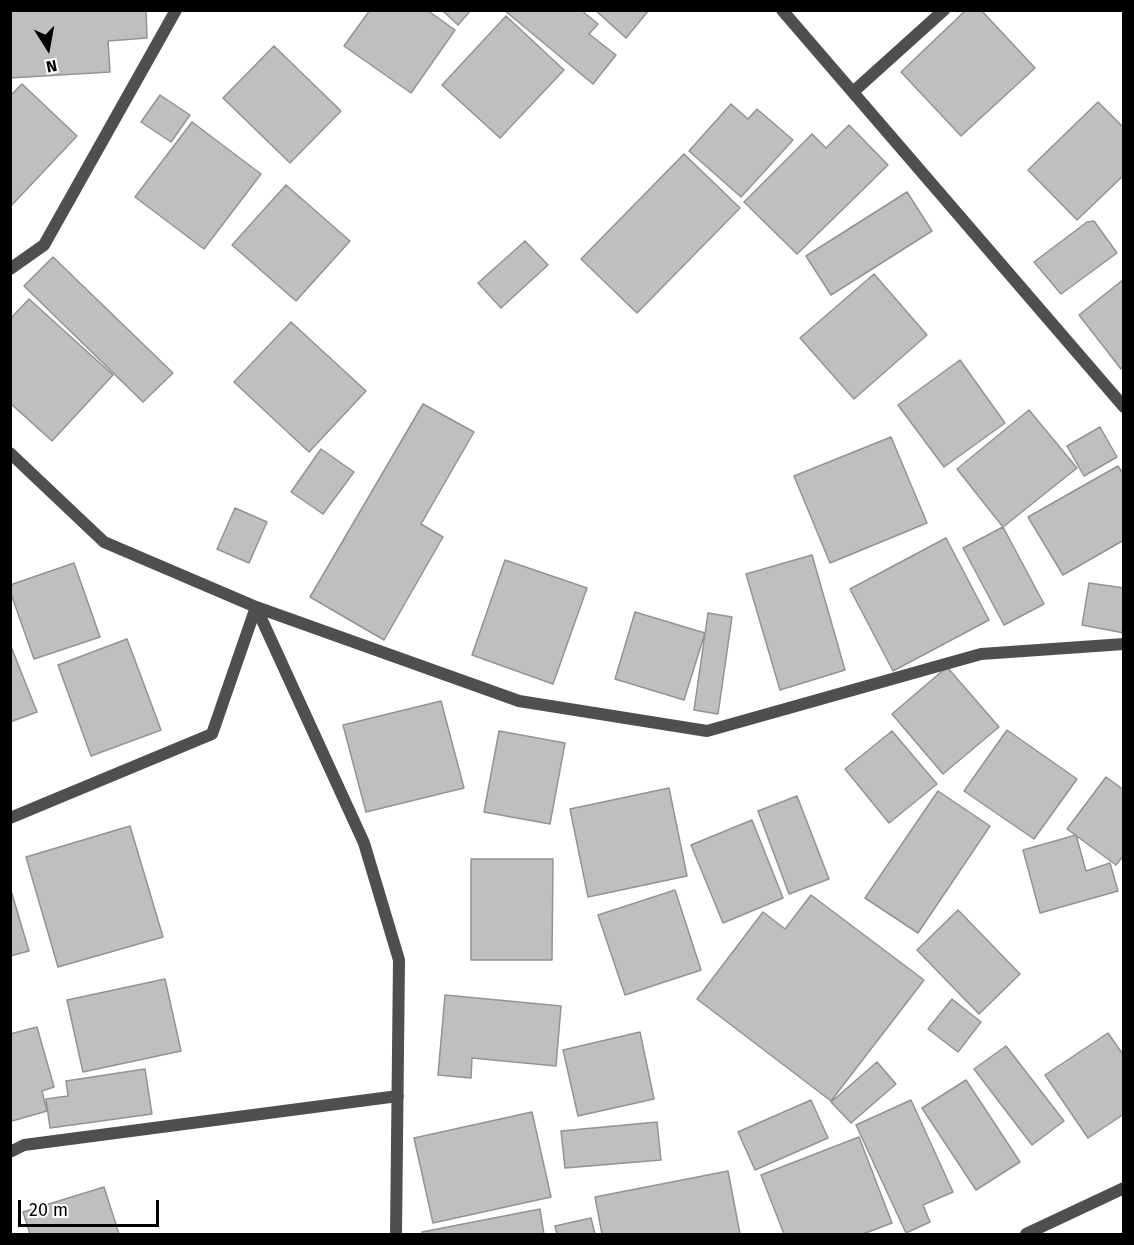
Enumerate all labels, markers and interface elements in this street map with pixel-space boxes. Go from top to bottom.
north arrow [18,18,78,78]
text: N [45,56,59,76]
scale bar [21,1188,162,1226]
text: 20 m [29,1199,68,1221]

